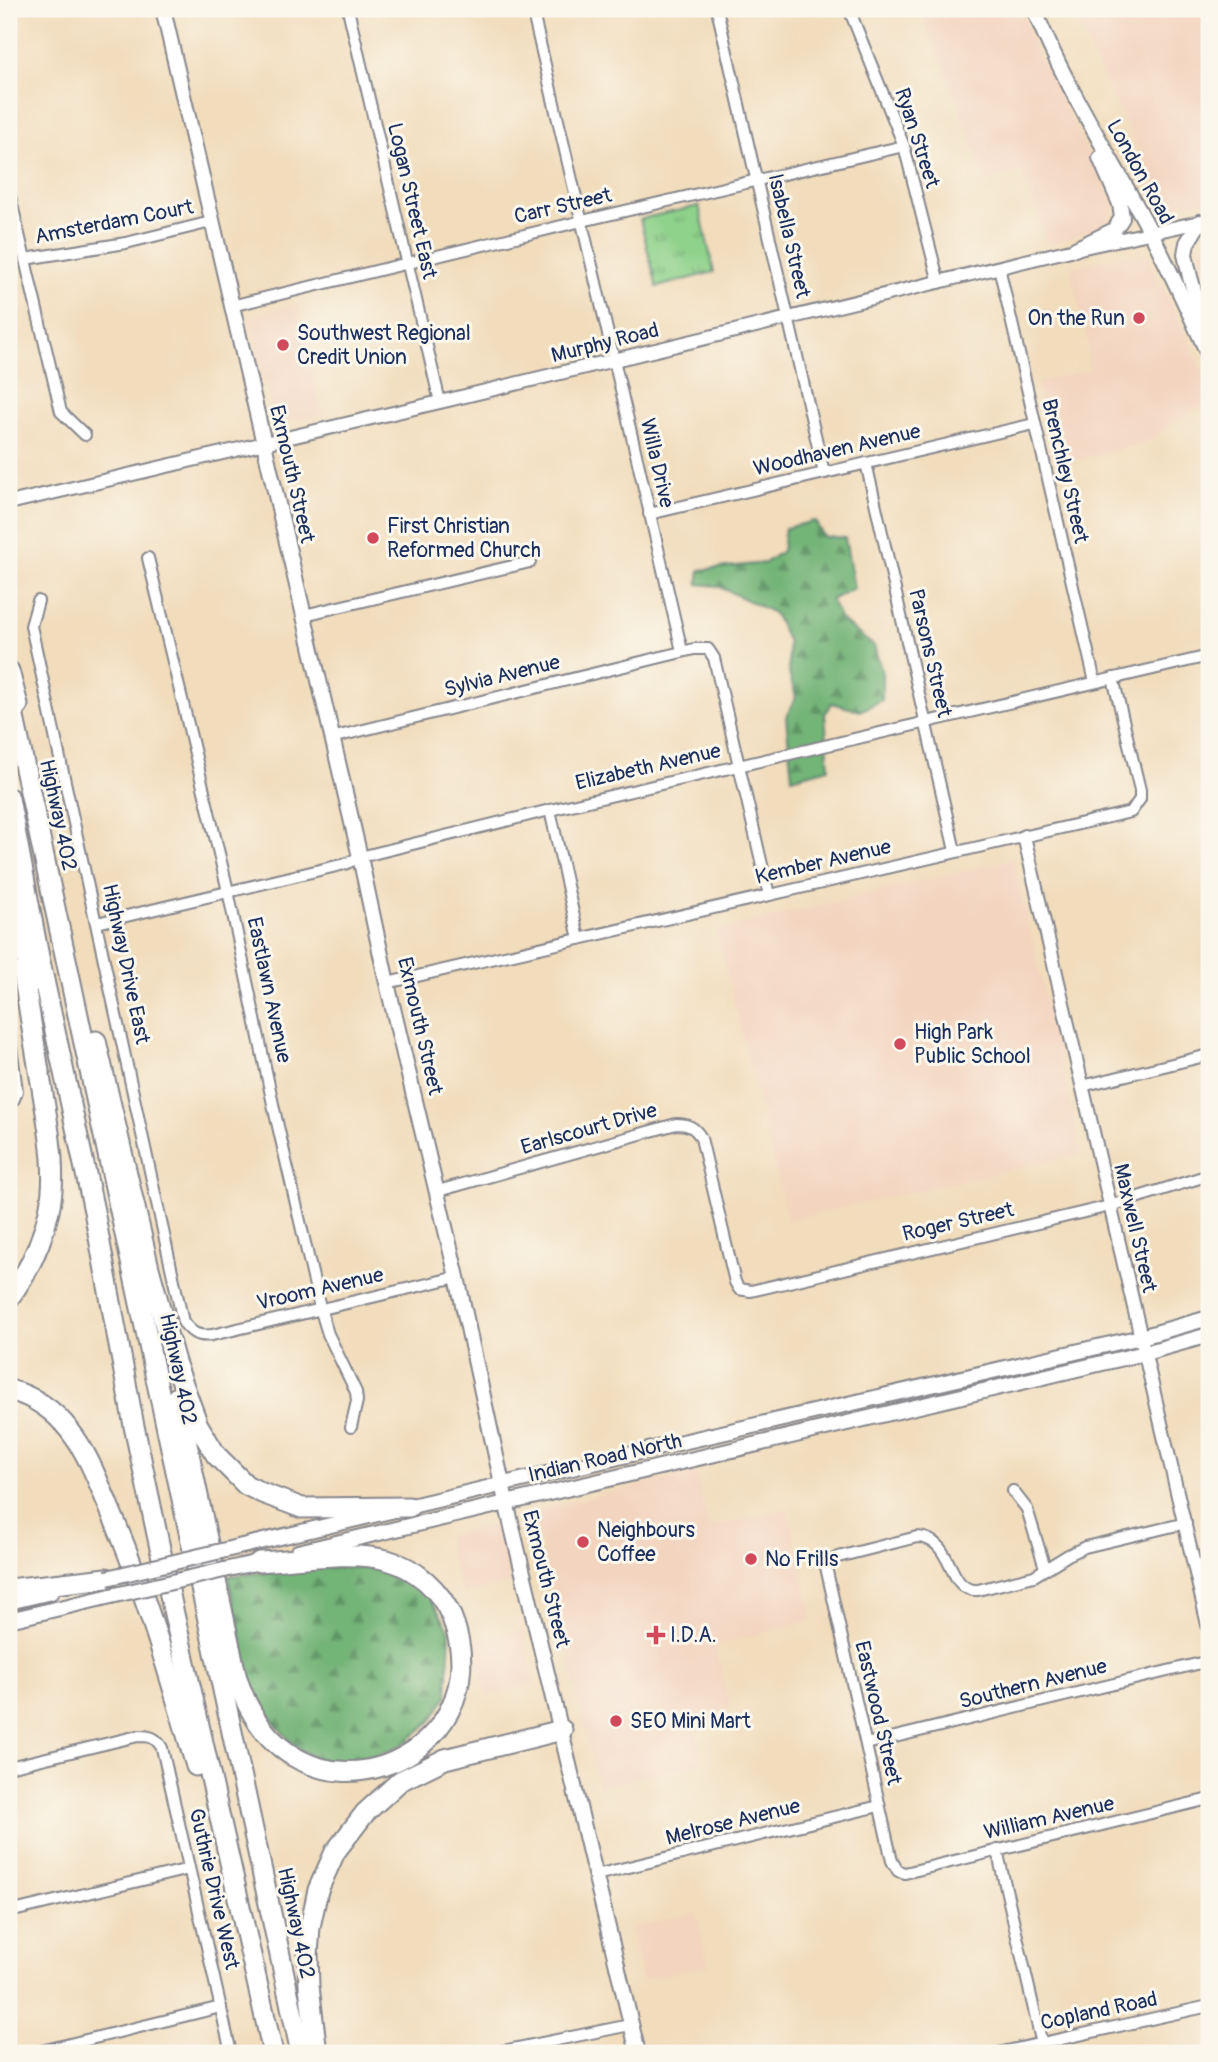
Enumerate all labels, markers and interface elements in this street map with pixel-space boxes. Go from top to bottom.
street label: Ryan Street [888,85,946,192]
street label: London Road [1100,115,1180,229]
street label: Logan Street East [381,120,443,282]
street label: Isabella Street [762,171,817,301]
street label: Carr Street [512,182,615,230]
street label: Amsterdam Court [32,193,196,251]
place label: On the Run [1027,305,1125,332]
marker: On the Run [1131,310,1147,326]
street label: Murphy Road [548,317,662,369]
place label: Southwest Regional Credit Union [297,320,471,371]
marker: Southwest Regional Credit Union [275,337,291,353]
street label: Brenchley Street [1035,396,1095,546]
street label: Exmouth Street [263,402,321,546]
street label: Willa Drive [634,416,681,511]
street label: Woodhaven Avenue [751,417,924,482]
place label: First Christian Reformed Church [387,513,541,564]
marker: First Christian Reformed Church [365,530,381,546]
street label: Parsons Street [902,586,958,720]
street label: Sylvia Avenue [441,648,563,703]
street label: Elizabeth Avenue [573,737,724,797]
street label: Highway 402 [33,757,83,873]
street label: Kember Avenue [752,833,894,891]
street label: Highway Drive East [96,881,156,1047]
street label: Eastlawn Avenue [240,915,298,1066]
street label: Exmouth Street [391,954,449,1098]
place label: High Park Public School [914,1019,1031,1070]
marker: High Park Public School [892,1036,908,1052]
street label: Earlscourt Drive [518,1096,661,1161]
street label: Maxwell Street [1107,1161,1163,1296]
street label: Roger Street [900,1196,1017,1248]
street label: Vroom Avenue [254,1261,387,1317]
street label: Highway 402 [153,1311,203,1427]
street label: Indian Road North [526,1427,684,1489]
street label: Exmouth Street [516,1507,576,1651]
place label: Neighbours Coffee [597,1517,696,1568]
marker: Neighbours Coffee [575,1534,591,1550]
place label: No Frills [765,1546,839,1573]
marker: No Frills [743,1551,759,1567]
place label: I.D.A. [670,1622,717,1649]
marker: I.D.A. [648,1627,664,1643]
street label: Eastwood Street [848,1638,908,1788]
street label: Southern Avenue [956,1652,1110,1715]
place label: SEO Mini Mart [630,1708,751,1735]
marker: SEO Mini Mart [608,1713,624,1729]
street label: William Avenue [981,1790,1117,1846]
street label: Melrose Avenue [663,1792,804,1852]
street label: Guthrie Drive West [182,1806,246,1973]
street label: Highway 402 [271,1865,321,1981]
street label: Copland Road [1038,1985,1160,2037]

